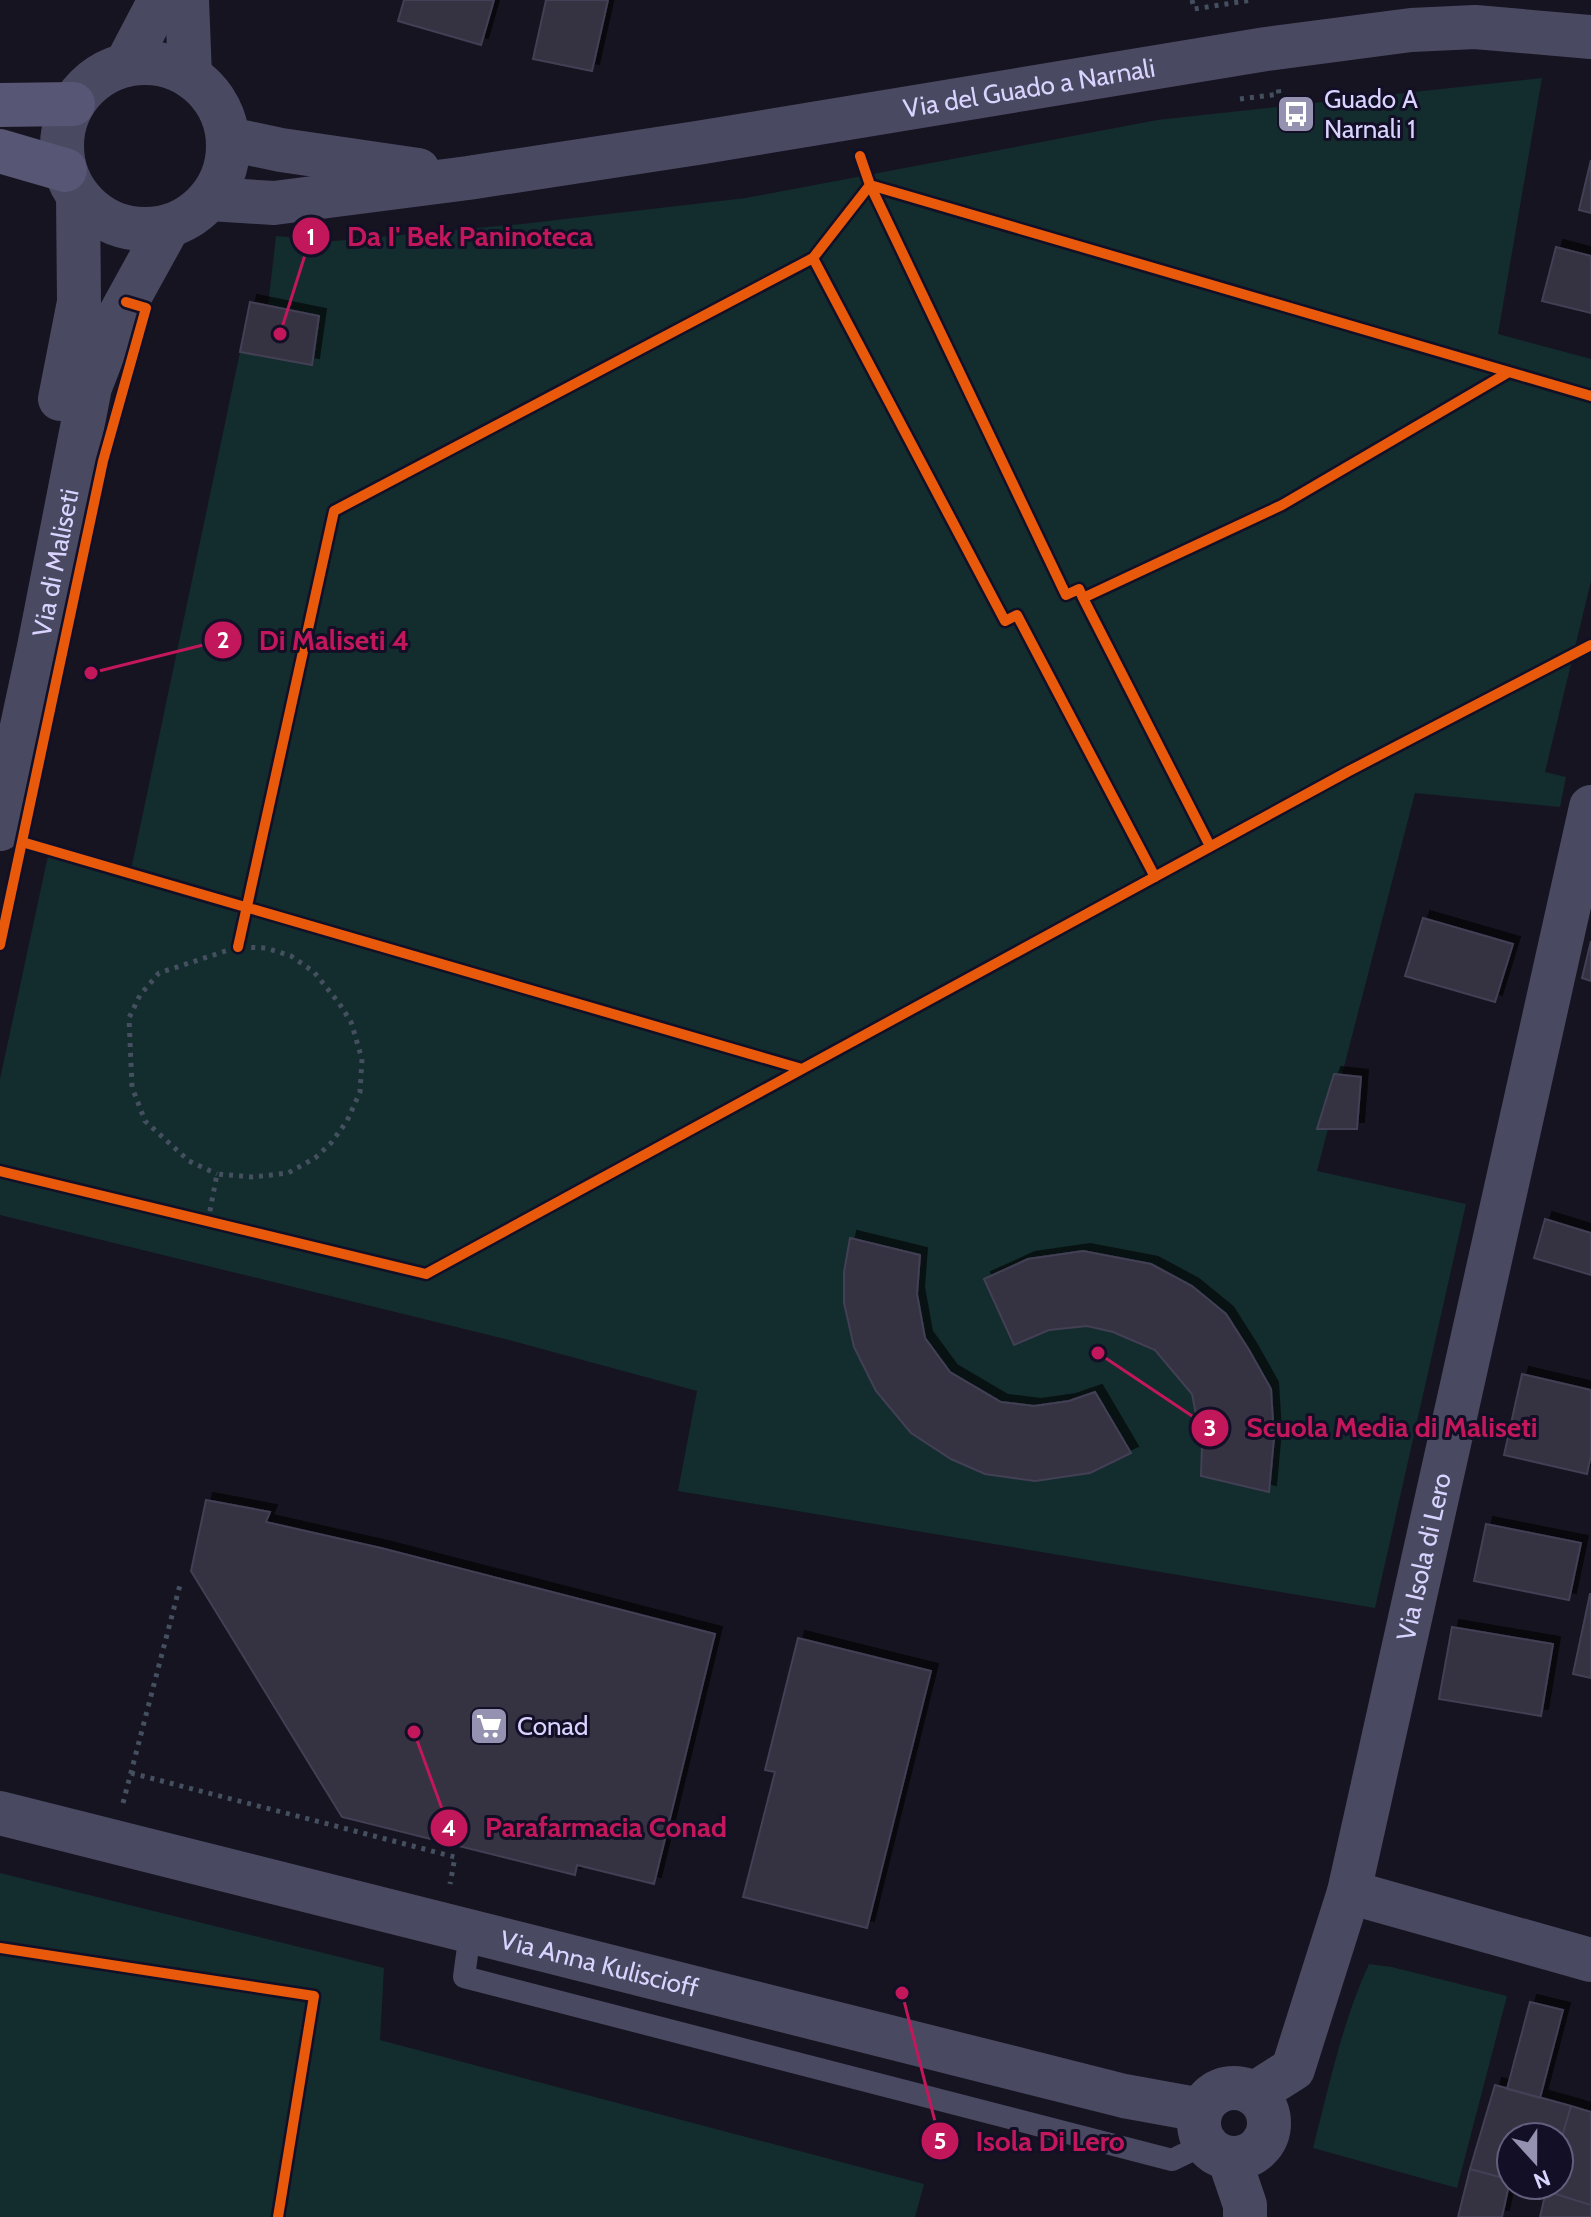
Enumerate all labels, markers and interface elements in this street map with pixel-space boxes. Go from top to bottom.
street label: Via del Guado a Narnali [901,52,1157,125]
place label: Guado A Narnali 1 [1324,83,1418,145]
bus stop icon: Guado A Narnali 1 [1275,93,1317,135]
callout: Da I' Bek Paninoteca [291,210,609,262]
text: Da I' Bek Paninoteca [347,219,593,253]
text: 1 [307,222,315,251]
street label: Via di Maliseti [25,486,86,639]
callout: Di Maliseti 4 [203,614,426,666]
text: Di Maliseti 4 [259,623,409,657]
text: 2 [217,625,229,654]
callout: Scuola Media di Maliseti [1190,1402,1553,1454]
text: Scuola Media di Maliseti [1246,1410,1538,1444]
text: 3 [1204,1413,1216,1442]
street label: Via Isola di Lero [1390,1470,1458,1644]
supermarket icon: Conad [468,1705,510,1747]
place label: Conad [517,1710,588,1742]
callout: Parafarmacia Conad [429,1802,742,1854]
text: Parafarmacia Conad [485,1810,727,1844]
text: 4 [442,1813,456,1842]
street label: Via Anna Kuliscioff [497,1924,702,2004]
callout: Isola Di Lero [920,2115,1141,2167]
north arrow [1495,2121,1575,2201]
text: Isola Di Lero [975,2124,1125,2158]
text: 5 [934,2126,946,2155]
text: N [1530,2164,1554,2195]

